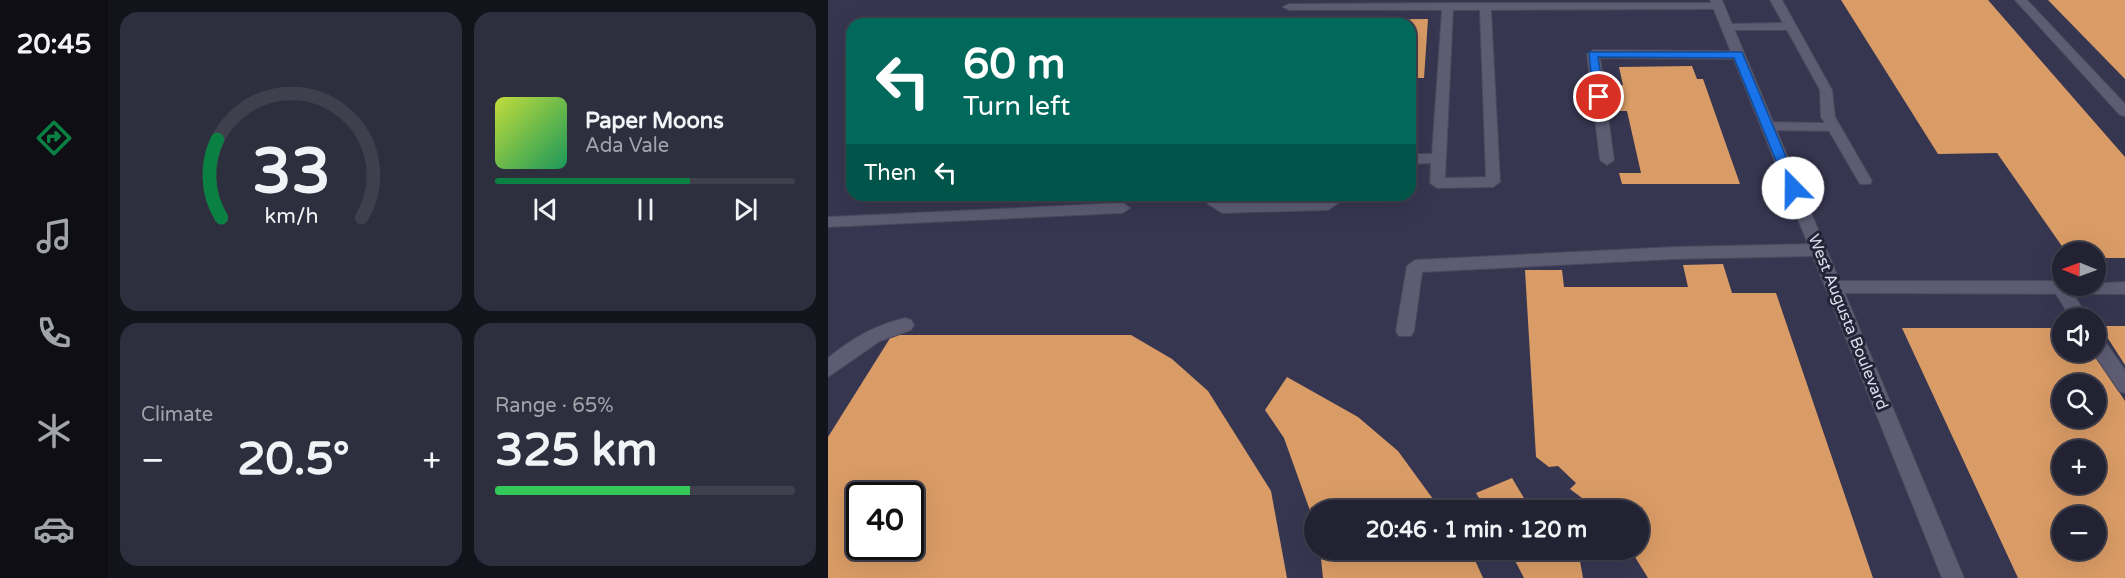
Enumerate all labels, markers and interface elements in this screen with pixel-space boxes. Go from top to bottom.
text: 20:45 [17,28,91,61]
text: 60 m [963,39,1065,90]
icon: left [864,42,942,120]
pin [1573,71,1624,122]
icon: arrive [1582,80,1615,113]
text: Turn left [963,90,1070,123]
text: Paper Moons [585,108,724,134]
icon: directions [33,117,75,159]
text: Ada Vale [585,134,669,158]
text: 33 [252,136,330,211]
icon: left [929,156,962,189]
position arrow [1761,156,1825,220]
text: Then [864,160,917,186]
icon: previous [529,193,562,226]
icon: pause [629,193,662,226]
icon: next [729,193,762,226]
text: km/h [264,204,318,230]
icon: music [33,215,75,257]
street label: West Augusta Boulevard [1804,231,1892,413]
north arrow [2052,242,2106,296]
map controls [2052,242,2106,560]
button: sound [2052,308,2106,362]
icon: phone [33,312,75,354]
button: search [2052,374,2106,428]
text: Range · 65% [495,394,614,418]
text: Climate [141,403,213,427]
icon: climate [33,410,75,452]
text: 325 km [495,424,657,478]
text: 20.5° [237,433,350,487]
button: + [2052,440,2106,494]
text: − [141,441,165,480]
text: + [422,441,441,480]
speed limit sign: 40 [846,482,924,560]
button: − [2052,506,2106,560]
icon: car [33,508,75,550]
text: 20:46 · 1 min · 120 m [1366,517,1587,543]

